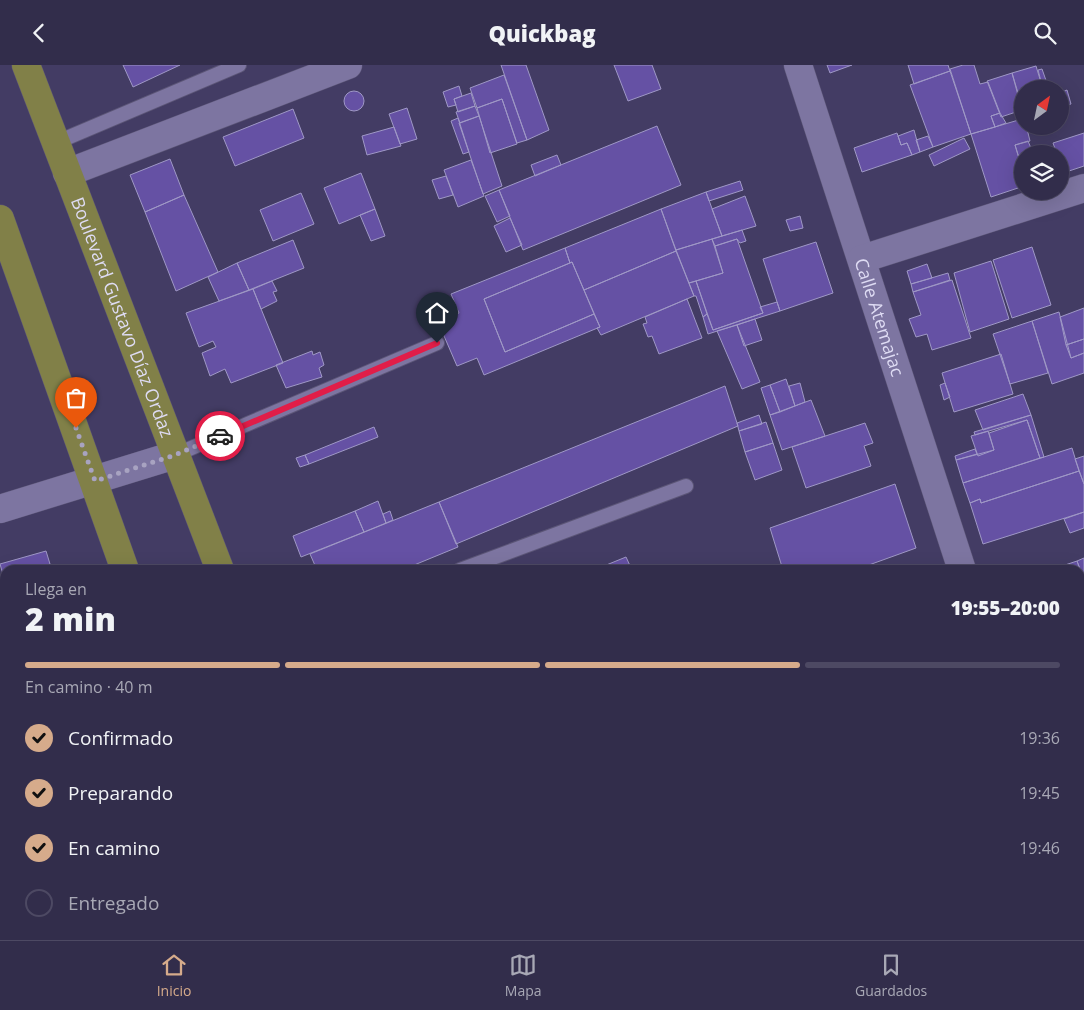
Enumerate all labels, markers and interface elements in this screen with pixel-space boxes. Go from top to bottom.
text: Quickbag [489,18,595,48]
icon: back [25,19,53,47]
icon: search [1031,19,1059,47]
north arrow [1014,80,1069,135]
map controls [1014,80,1069,200]
button: layers [1014,145,1069,200]
street label: Boulevard Gustavo Díaz Ordaz [66,193,180,441]
street label: Calle Atemajac [849,255,910,380]
pin [416,292,458,343]
icon: home [423,299,451,327]
pin [55,377,97,428]
icon: bag [62,384,90,412]
courier [195,411,245,461]
icon: car [206,422,234,450]
text: Llega en [25,578,87,600]
text: 19:55–20:00 [950,595,1060,621]
text: 2 min [25,597,116,640]
text: En camino · 40 m [25,676,152,698]
icon: check [25,724,53,752]
text: Confirmado [68,725,173,751]
text: 19:36 [1019,727,1060,749]
icon: check [25,779,53,807]
text: Preparando [68,780,173,806]
text: 19:45 [1019,782,1060,804]
icon: check [25,834,53,862]
text: En camino [68,835,160,861]
text: 19:46 [1019,837,1060,859]
text: Entregado [68,890,159,916]
tab: Inicio [157,951,191,1000]
tab: Mapa [505,951,542,1000]
tab: Guardados [855,951,927,1000]

